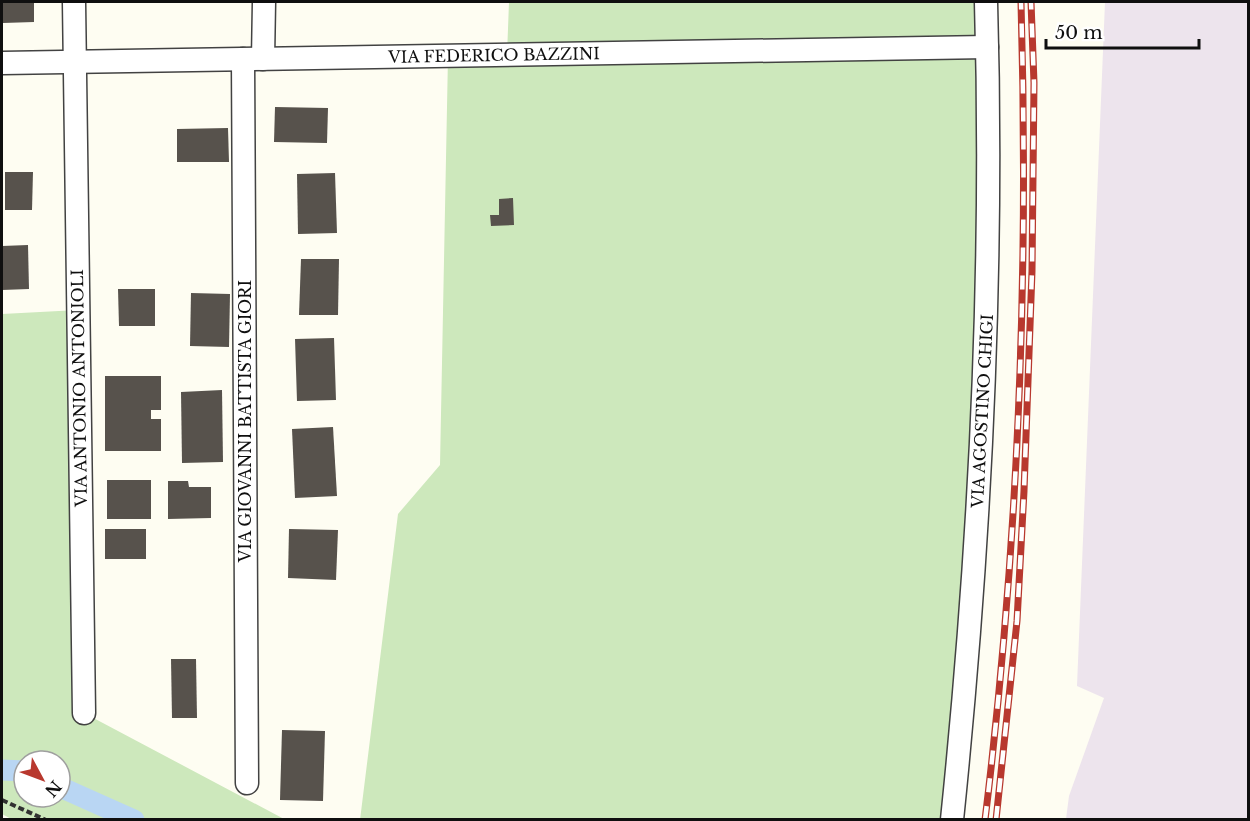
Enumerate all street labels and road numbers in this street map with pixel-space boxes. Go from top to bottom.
street label: VIA FEDERICO BAZZINI [387,43,600,67]
street label: VIA ANTONIO ANTONIOLI [67,269,91,508]
street label: VIA GIOVANNI BATTISTA GIORI [235,280,255,563]
street label: VIA AGOSTINO CHIGI [967,313,997,510]

